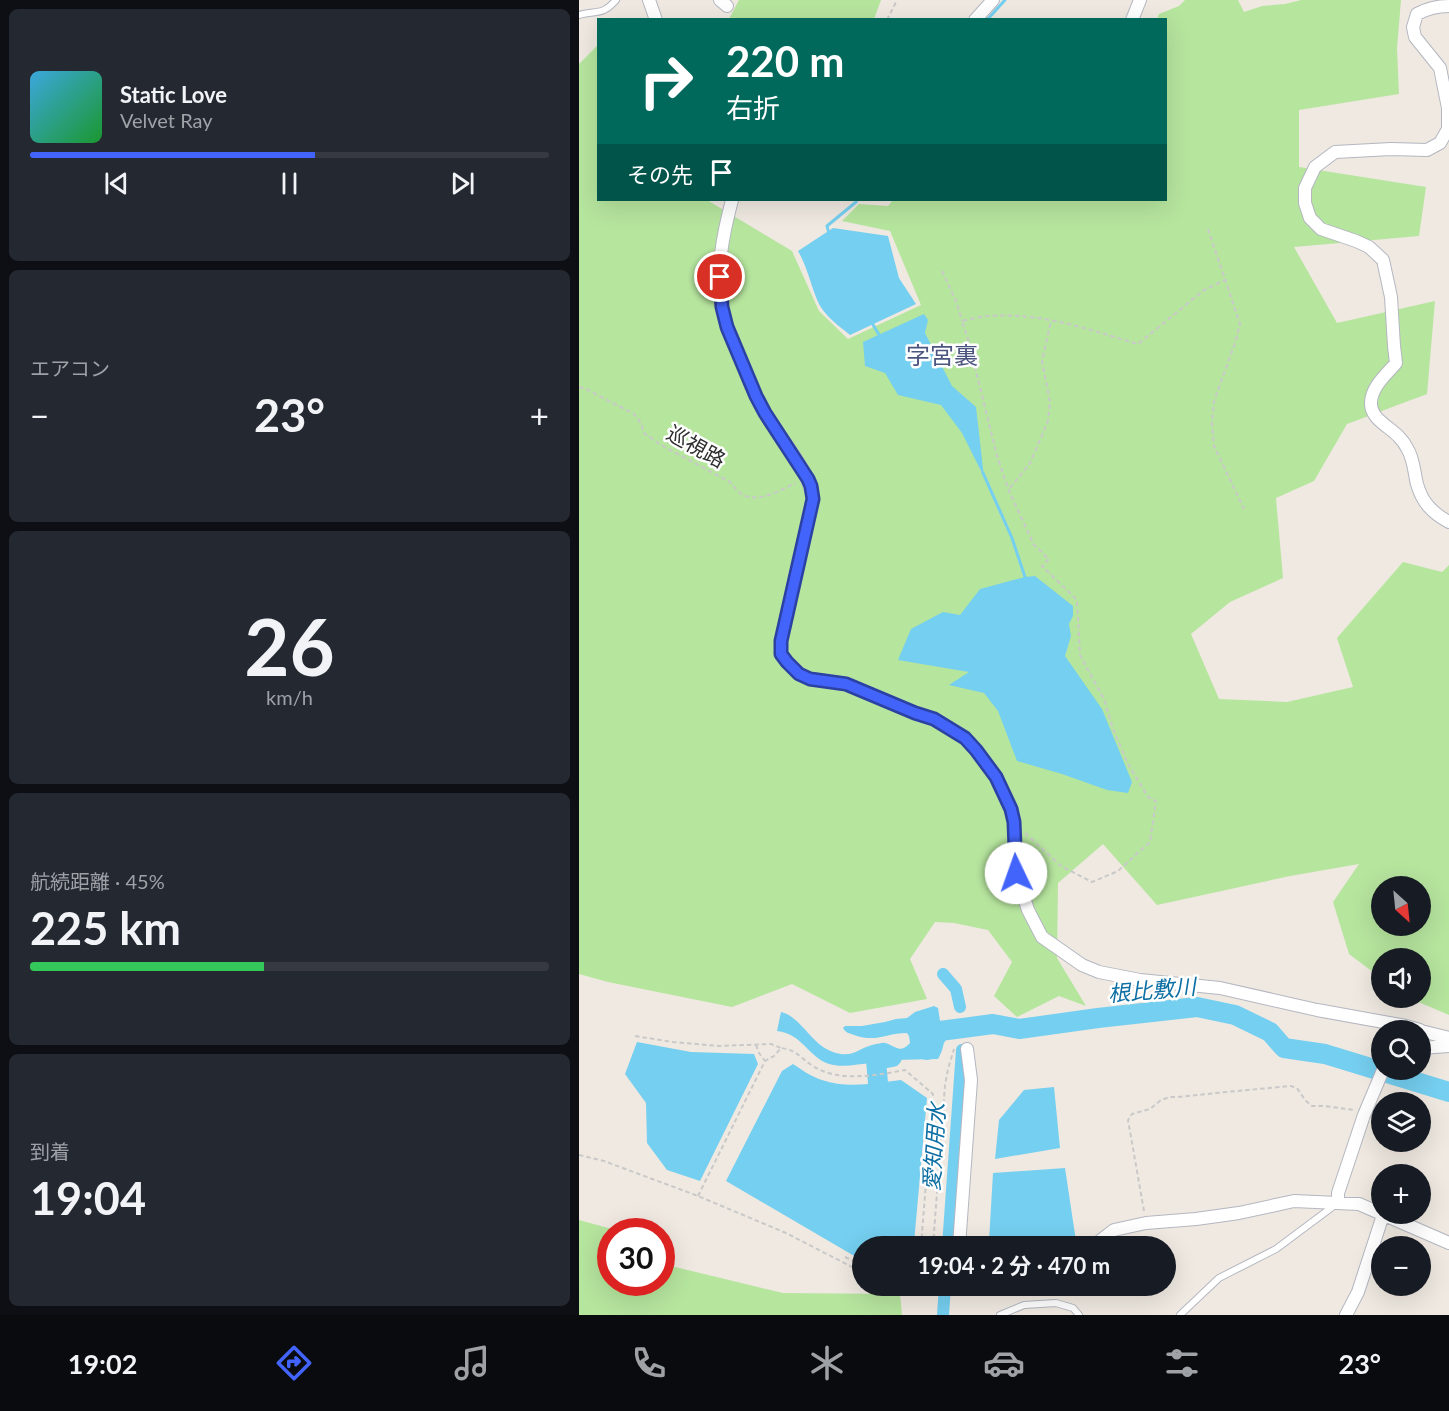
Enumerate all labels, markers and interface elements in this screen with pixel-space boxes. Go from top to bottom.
text: 220 m [726,36,844,86]
icon: right [627,42,705,120]
text: Static Love [120,81,227,108]
text: 右折 [726,91,780,124]
text: Velvet Ray [120,108,213,132]
icon: arrive [705,156,738,189]
text: その先 [627,161,693,188]
icon: previous [100,167,133,200]
icon: pause [273,167,306,200]
icon: next [446,167,479,200]
pin [694,251,745,302]
icon: arrive [703,260,736,293]
district label: 字宮裏 [906,340,978,369]
text: エアコン [30,356,110,380]
text: 23° [254,388,325,442]
text: − [30,395,49,435]
text: + [530,395,549,435]
street label: 巡視路 [663,419,730,472]
text: 26 [244,599,335,693]
text: km/h [266,685,313,709]
position arrow [984,841,1048,905]
text: 航続距離 · 45% [30,869,165,893]
north arrow [1371,876,1431,936]
map controls [1371,876,1431,1296]
text: 225 km [30,901,181,955]
button: sound [1371,948,1431,1008]
water label: 根比敷川 [1107,972,1199,1007]
button: search [1371,1020,1431,1080]
button: layers [1371,1092,1431,1152]
water label: 愛知用水 [917,1100,950,1192]
text: 到着 [30,1139,70,1163]
button: + [1371,1164,1431,1224]
text: 19:04 [30,1171,146,1225]
speed limit sign: 30 [597,1218,675,1296]
button: − [1371,1236,1431,1296]
text: 19:04 · 2 分 · 470 m [918,1252,1110,1279]
icon: directions [273,1342,315,1384]
icon: music [451,1342,493,1384]
icon: phone [628,1342,670,1384]
icon: climate [806,1342,848,1384]
icon: car [983,1342,1025,1384]
icon: filters [1161,1342,1203,1384]
text: 19:02 [68,1347,137,1380]
text: 23° [1339,1347,1381,1380]

